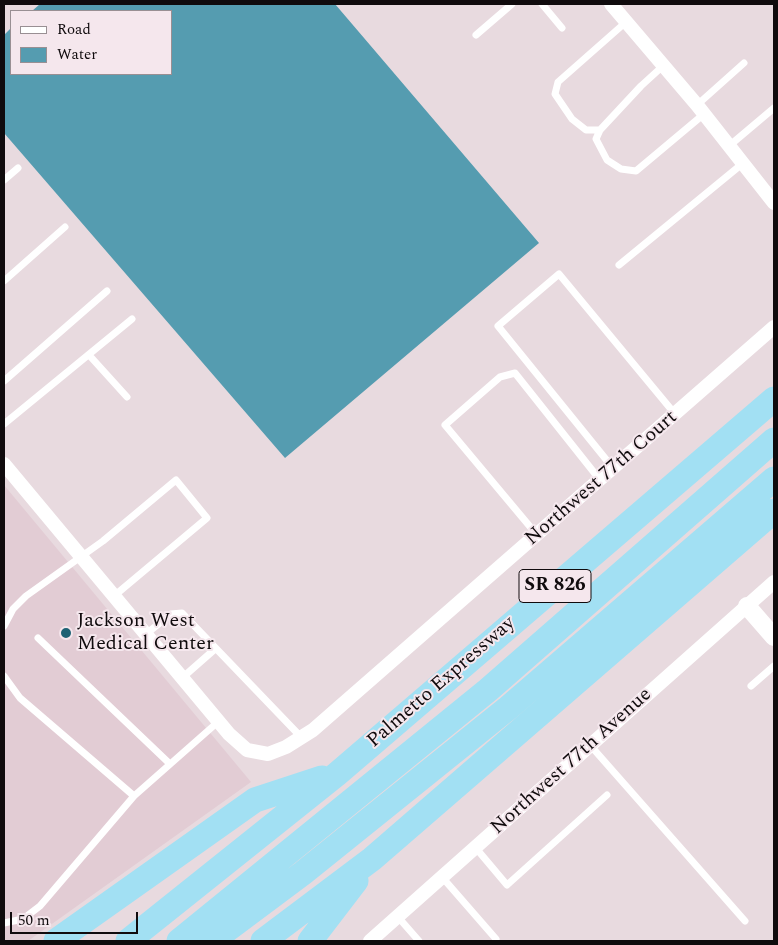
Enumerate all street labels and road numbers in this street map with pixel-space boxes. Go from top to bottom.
street label: Northwest 77th Court [521,406,683,552]
road number: SR 826 [519,570,591,602]
street label: Palmetto Expressway [363,612,521,754]
street label: Northwest 77th Avenue [487,683,657,841]

